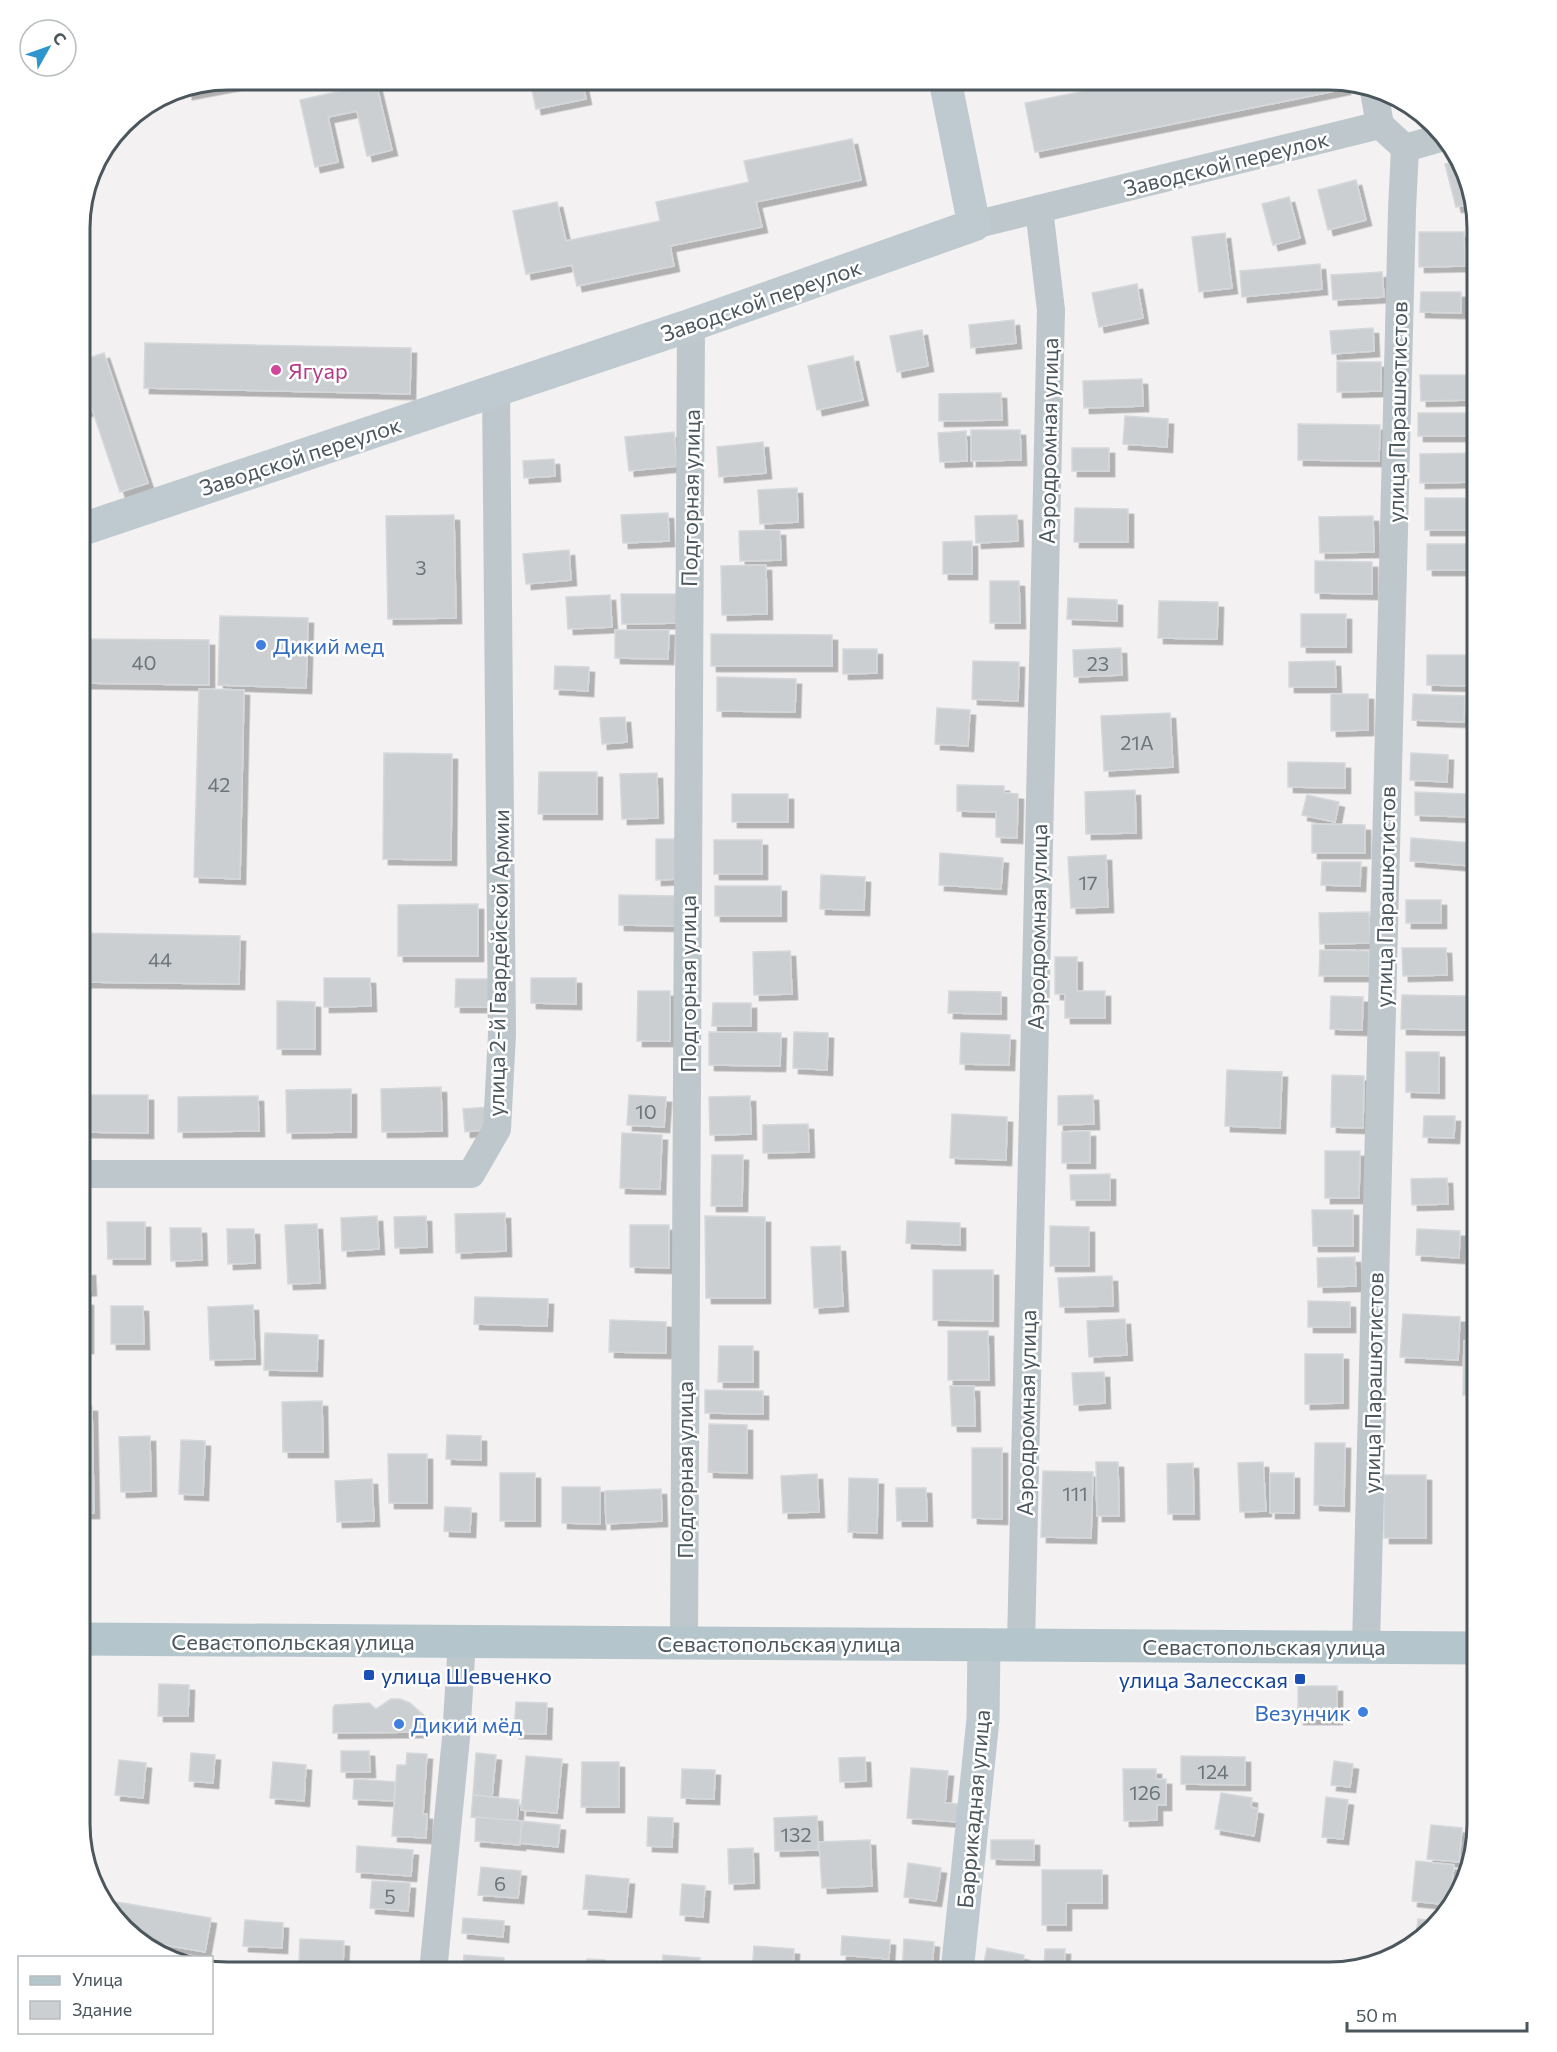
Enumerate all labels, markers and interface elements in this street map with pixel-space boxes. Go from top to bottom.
north arrow [18,18,78,78]
text: С [49,28,71,48]
street label: Заводской переулок [1121,124,1332,202]
street label: Заводской переулок [657,253,865,347]
street label: улица Парашютистов [1382,301,1412,523]
street label: Аэродромная улица [1033,338,1063,544]
place label: Ягуар [288,357,348,384]
marker: Ягуар [269,363,283,377]
street label: Подгорная улица [675,409,705,587]
street label: Заводской переулок [196,411,404,501]
house number: 3 [415,555,427,579]
place label: Дикий мед [273,632,384,659]
marker: Дикий мед [254,638,268,652]
house number: 40 [131,650,157,674]
house number: 23 [1087,651,1109,675]
house number: 21А [1120,730,1154,754]
house number: 42 [208,772,230,796]
street label: улица Парашютистов [1370,786,1400,1008]
street label: улица 2-й Гвардейской Армии [482,809,514,1117]
street label: Аэродромная улица [1022,824,1052,1030]
house number: 17 [1078,870,1098,894]
street label: Подгорная улица [674,895,701,1073]
house number: 44 [148,947,172,971]
house number: 10 [635,1099,657,1123]
street label: улица Парашютистов [1358,1272,1388,1494]
street label: Аэродромная улица [1011,1310,1041,1516]
street label: Подгорная улица [671,1381,698,1559]
house number: 111 [1062,1481,1088,1505]
street label: Севастопольская улица [171,1628,415,1655]
street label: Севастопольская улица [657,1630,901,1657]
street label: Севастопольская улица [1142,1633,1386,1660]
place label: улица Шевченко [381,1662,552,1689]
place label: улица Залесская [1119,1666,1288,1693]
marker: улица Шевченко [362,1668,376,1682]
marker: улица Залесская [1293,1672,1307,1686]
place label: Везунчик [1255,1699,1351,1726]
marker: Везунчик [1356,1705,1370,1719]
street label: Баррикадная улица [951,1708,995,1910]
place label: Дикий мёд [411,1711,522,1738]
marker: Дикий мёд [392,1717,406,1731]
house number: 124 [1197,1759,1229,1783]
house number: 126 [1129,1780,1161,1804]
house number: 132 [781,1822,812,1846]
house number: 6 [494,1871,506,1895]
house number: 5 [384,1884,396,1908]
legend [18,1956,213,2034]
text: Улица [72,1968,123,1990]
scale bar [1347,1995,1527,2033]
text: Здание [72,1998,132,2020]
text: 50 m [1356,2004,1397,2026]

